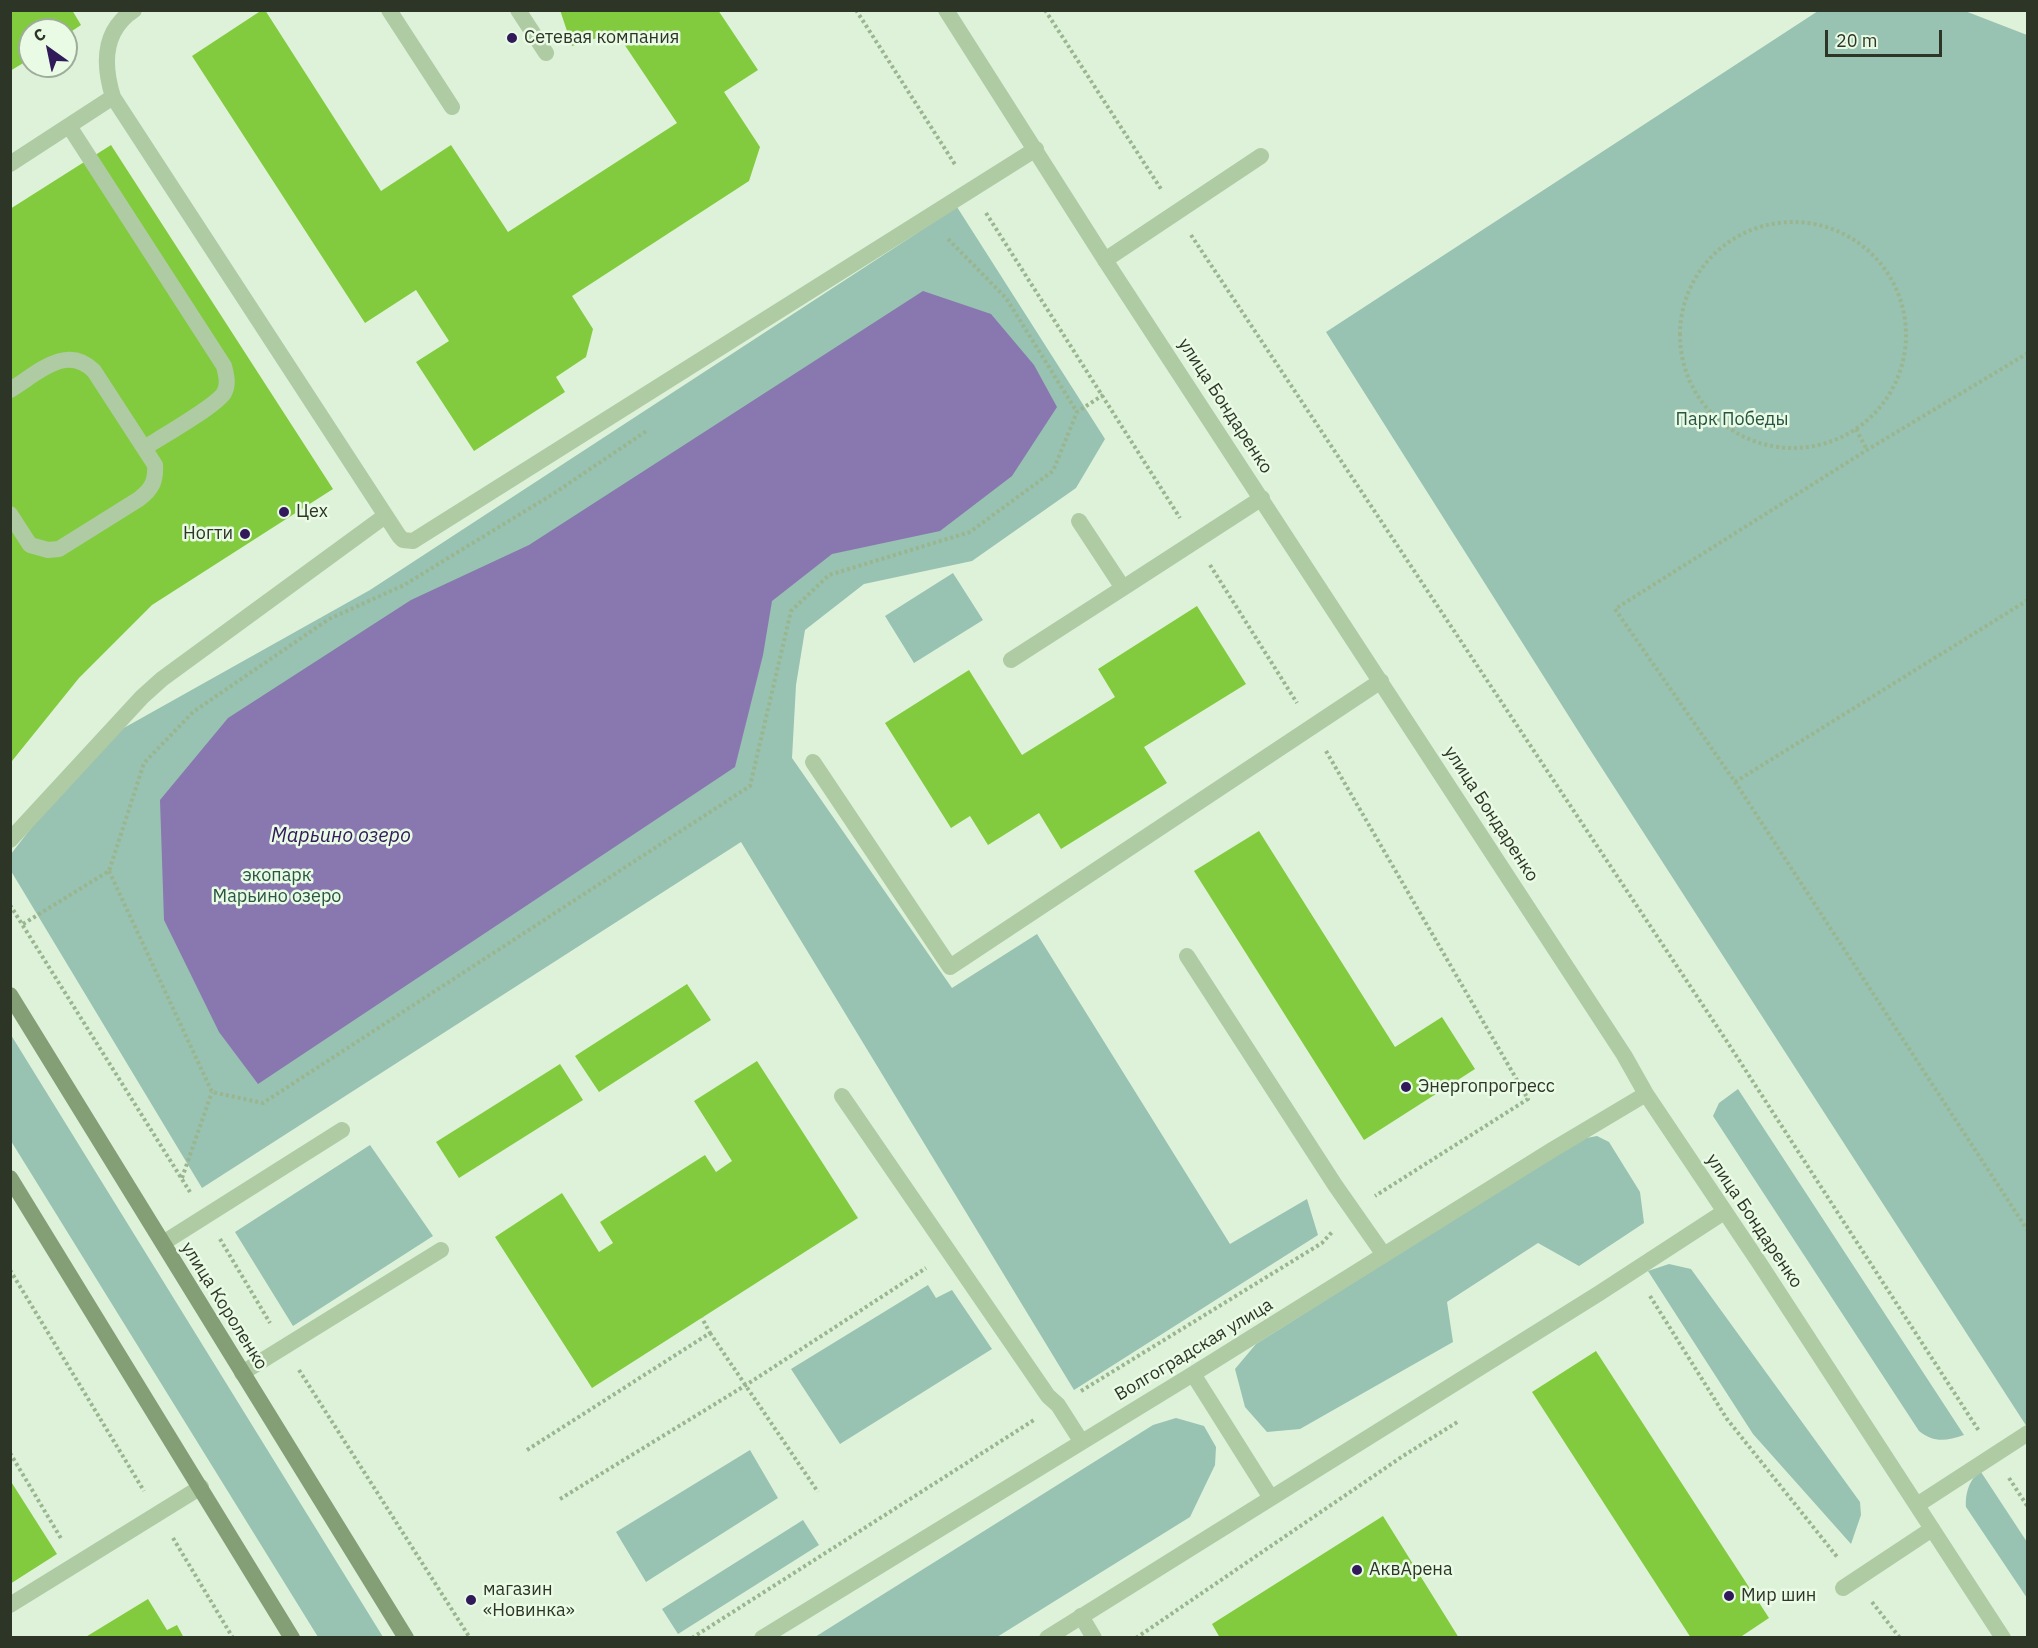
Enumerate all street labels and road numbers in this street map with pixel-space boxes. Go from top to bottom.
street label: улица Бондаренко [1173,334,1277,478]
street label: улица Бондаренко [1439,742,1543,886]
street label: улица Бондаренко [1701,1150,1807,1292]
street label: улица Короленко [176,1238,272,1374]
street label: Волгоградская улица [1111,1294,1277,1406]

